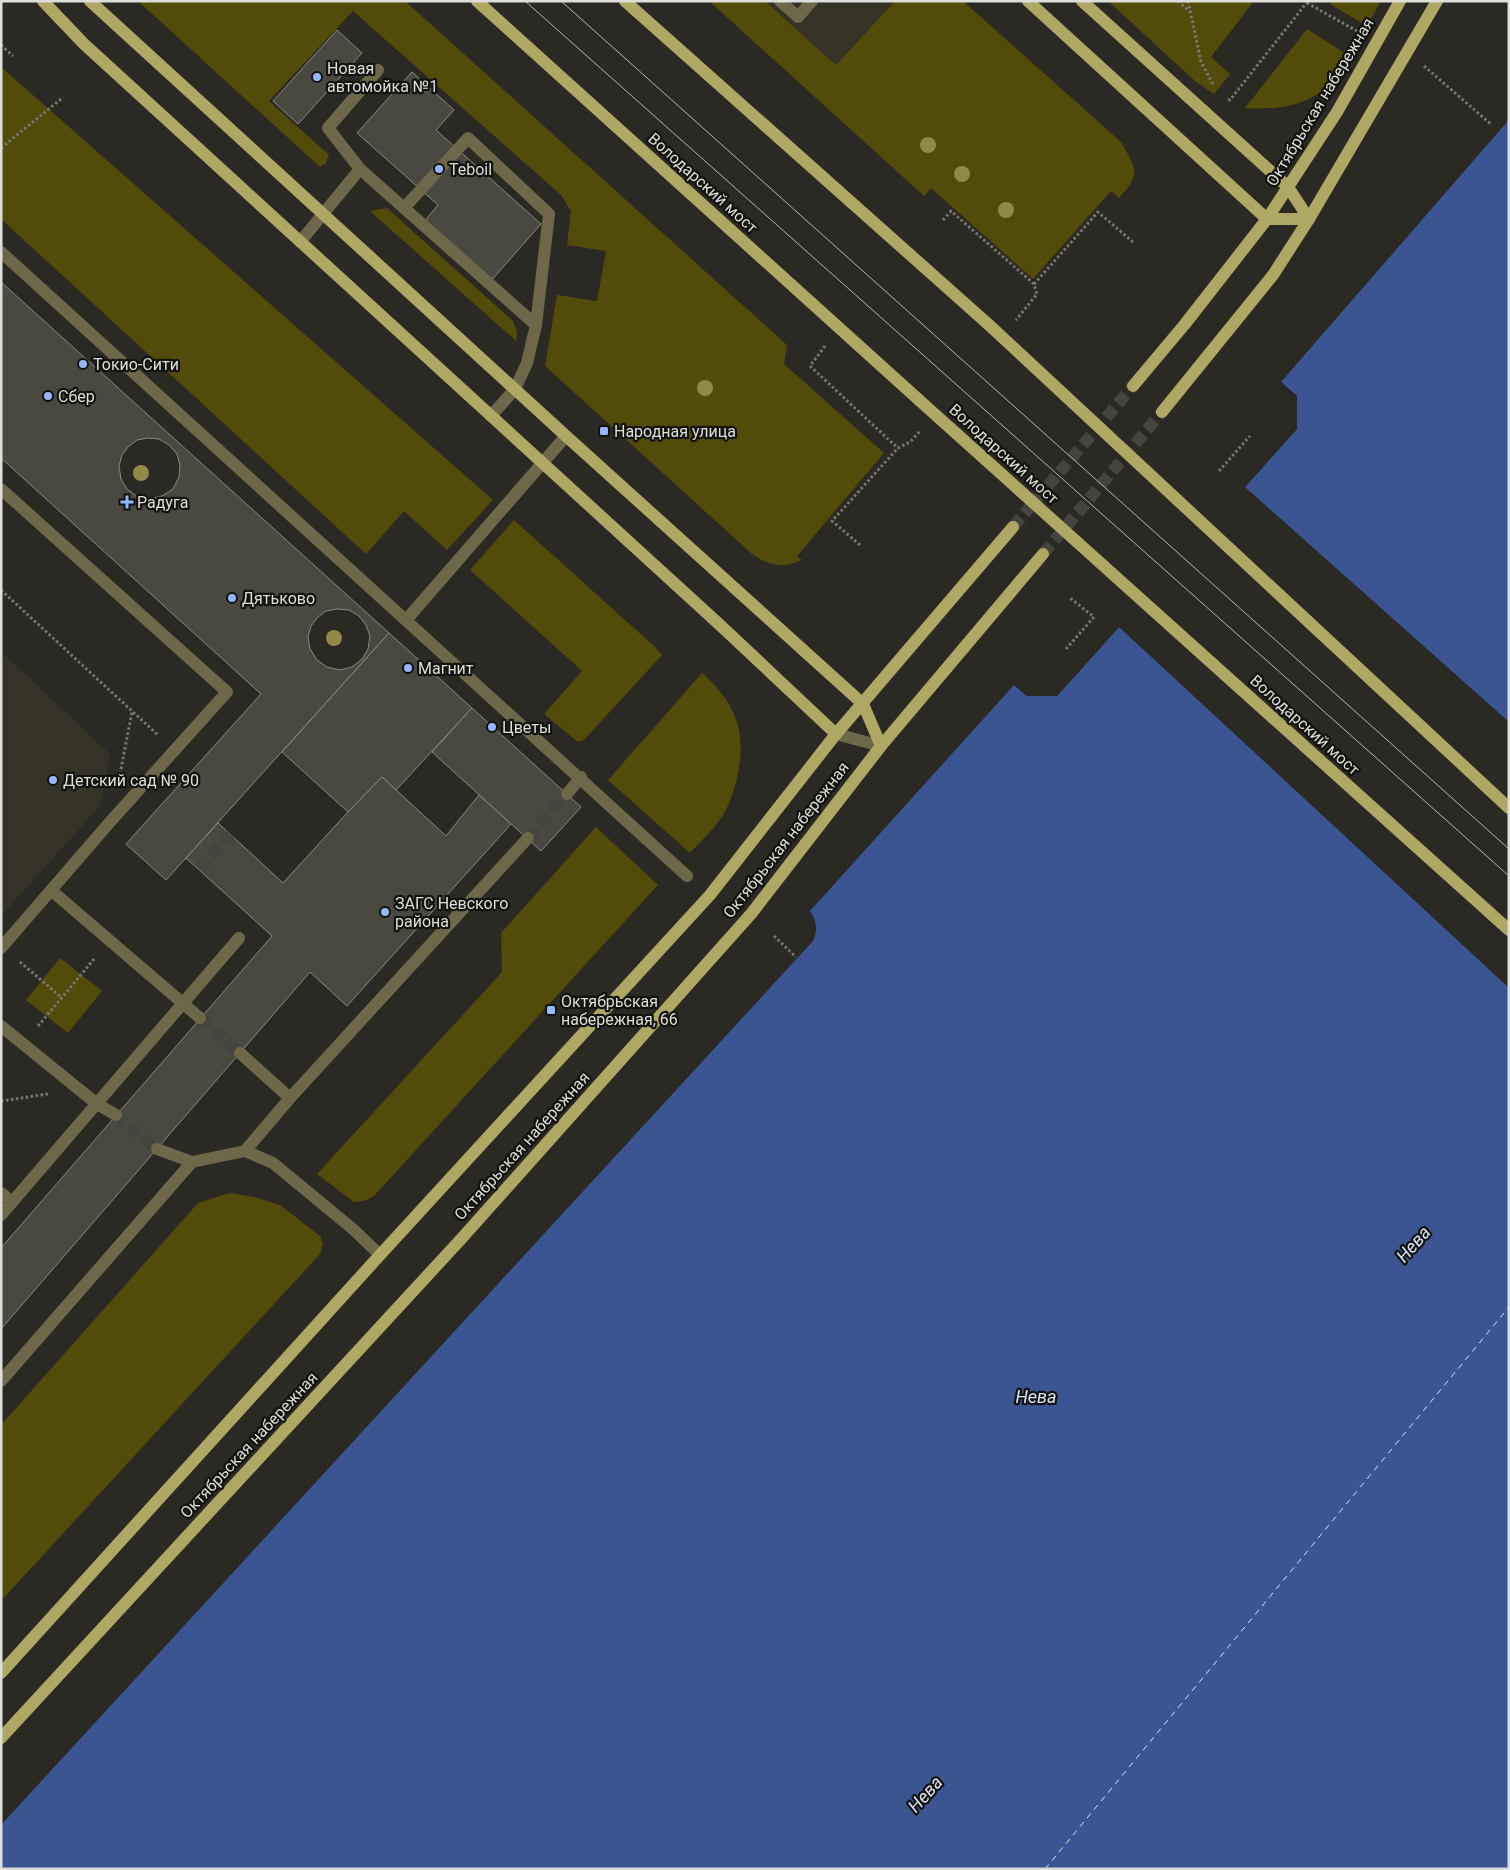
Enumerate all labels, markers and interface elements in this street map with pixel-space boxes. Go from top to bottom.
street label: Октябрьская набережная [1262,15,1378,189]
place label: Новая автомойка №1 [327,59,438,96]
marker: Новая автомойка №1 [311,71,323,83]
street label: Володарский мост [644,129,762,237]
place label: Teboil [449,160,492,179]
marker: Teboil [433,163,445,175]
place label: Токио-Сити [93,355,179,374]
marker: Токио-Сити [77,358,89,370]
place label: Сбер [58,387,95,406]
marker: Сбер [42,390,54,402]
street label: Володарский мост [945,400,1063,508]
place label: Народная улица [614,422,736,441]
marker: Народная улица [598,425,610,437]
place label: Радуга [137,493,188,512]
marker: Радуга [121,496,133,508]
place label: Дятьково [242,589,315,608]
marker: Дятьково [226,592,238,604]
place label: Магнит [418,659,474,678]
marker: Магнит [402,662,414,674]
street label: Володарский мост [1246,671,1364,779]
place label: Цветы [502,718,551,737]
marker: Цветы [486,721,498,733]
street label: Октябрьская набережная [719,758,853,922]
place label: Детский сад № 90 [63,771,199,790]
marker: Детский сад № 90 [47,774,59,786]
place label: ЗАГС Невского района [395,894,508,931]
marker: ЗАГС Невского района [379,906,391,918]
place label: Октябрьская набережная, 66 [561,992,678,1029]
marker: Октябрьская набережная, 66 [545,1004,557,1016]
street label: Октябрьская набережная [450,1068,594,1224]
water label: Нева [1392,1222,1434,1266]
street label: Октябрьская набережная [176,1368,322,1522]
water label: Нева [1015,1386,1057,1407]
water label: Нева [903,1772,947,1816]

